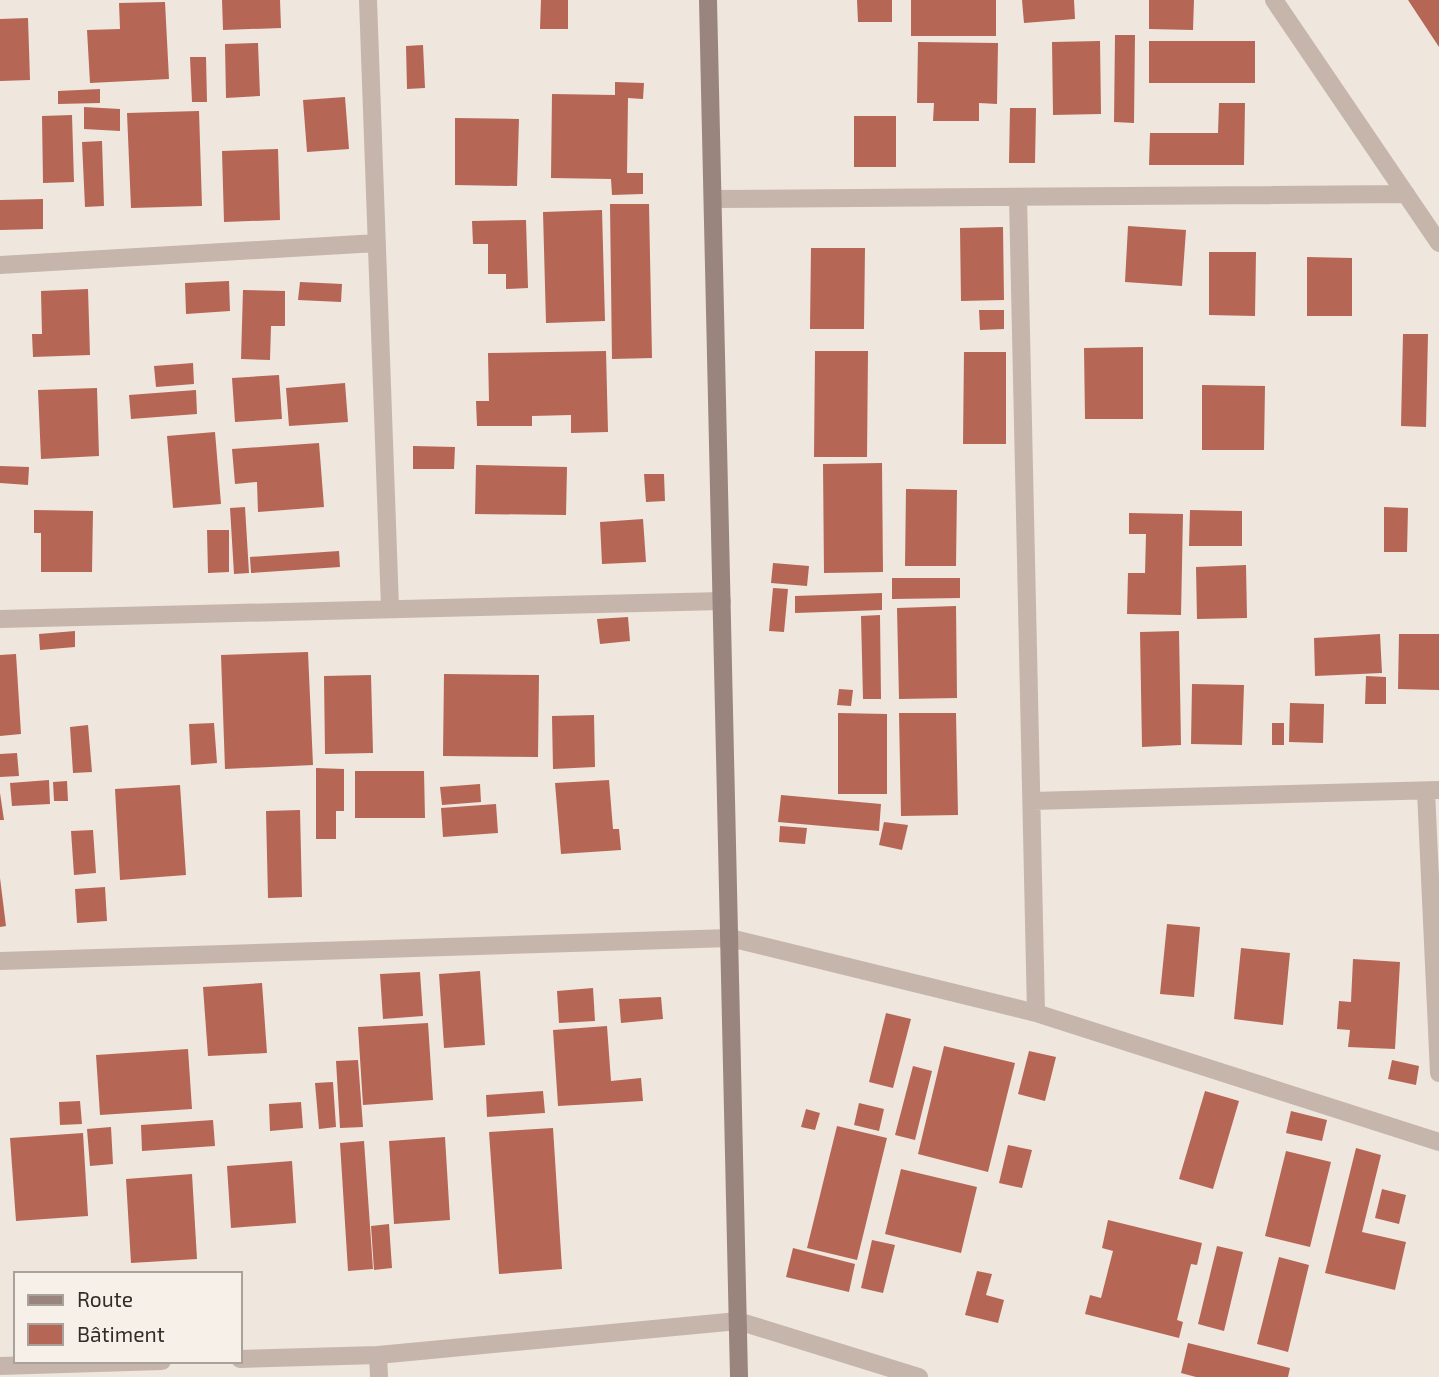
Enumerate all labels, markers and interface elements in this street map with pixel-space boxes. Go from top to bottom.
legend [14,1272,242,1363]
text: Route [77,1286,133,1311]
text: Bâtiment [77,1321,165,1346]

